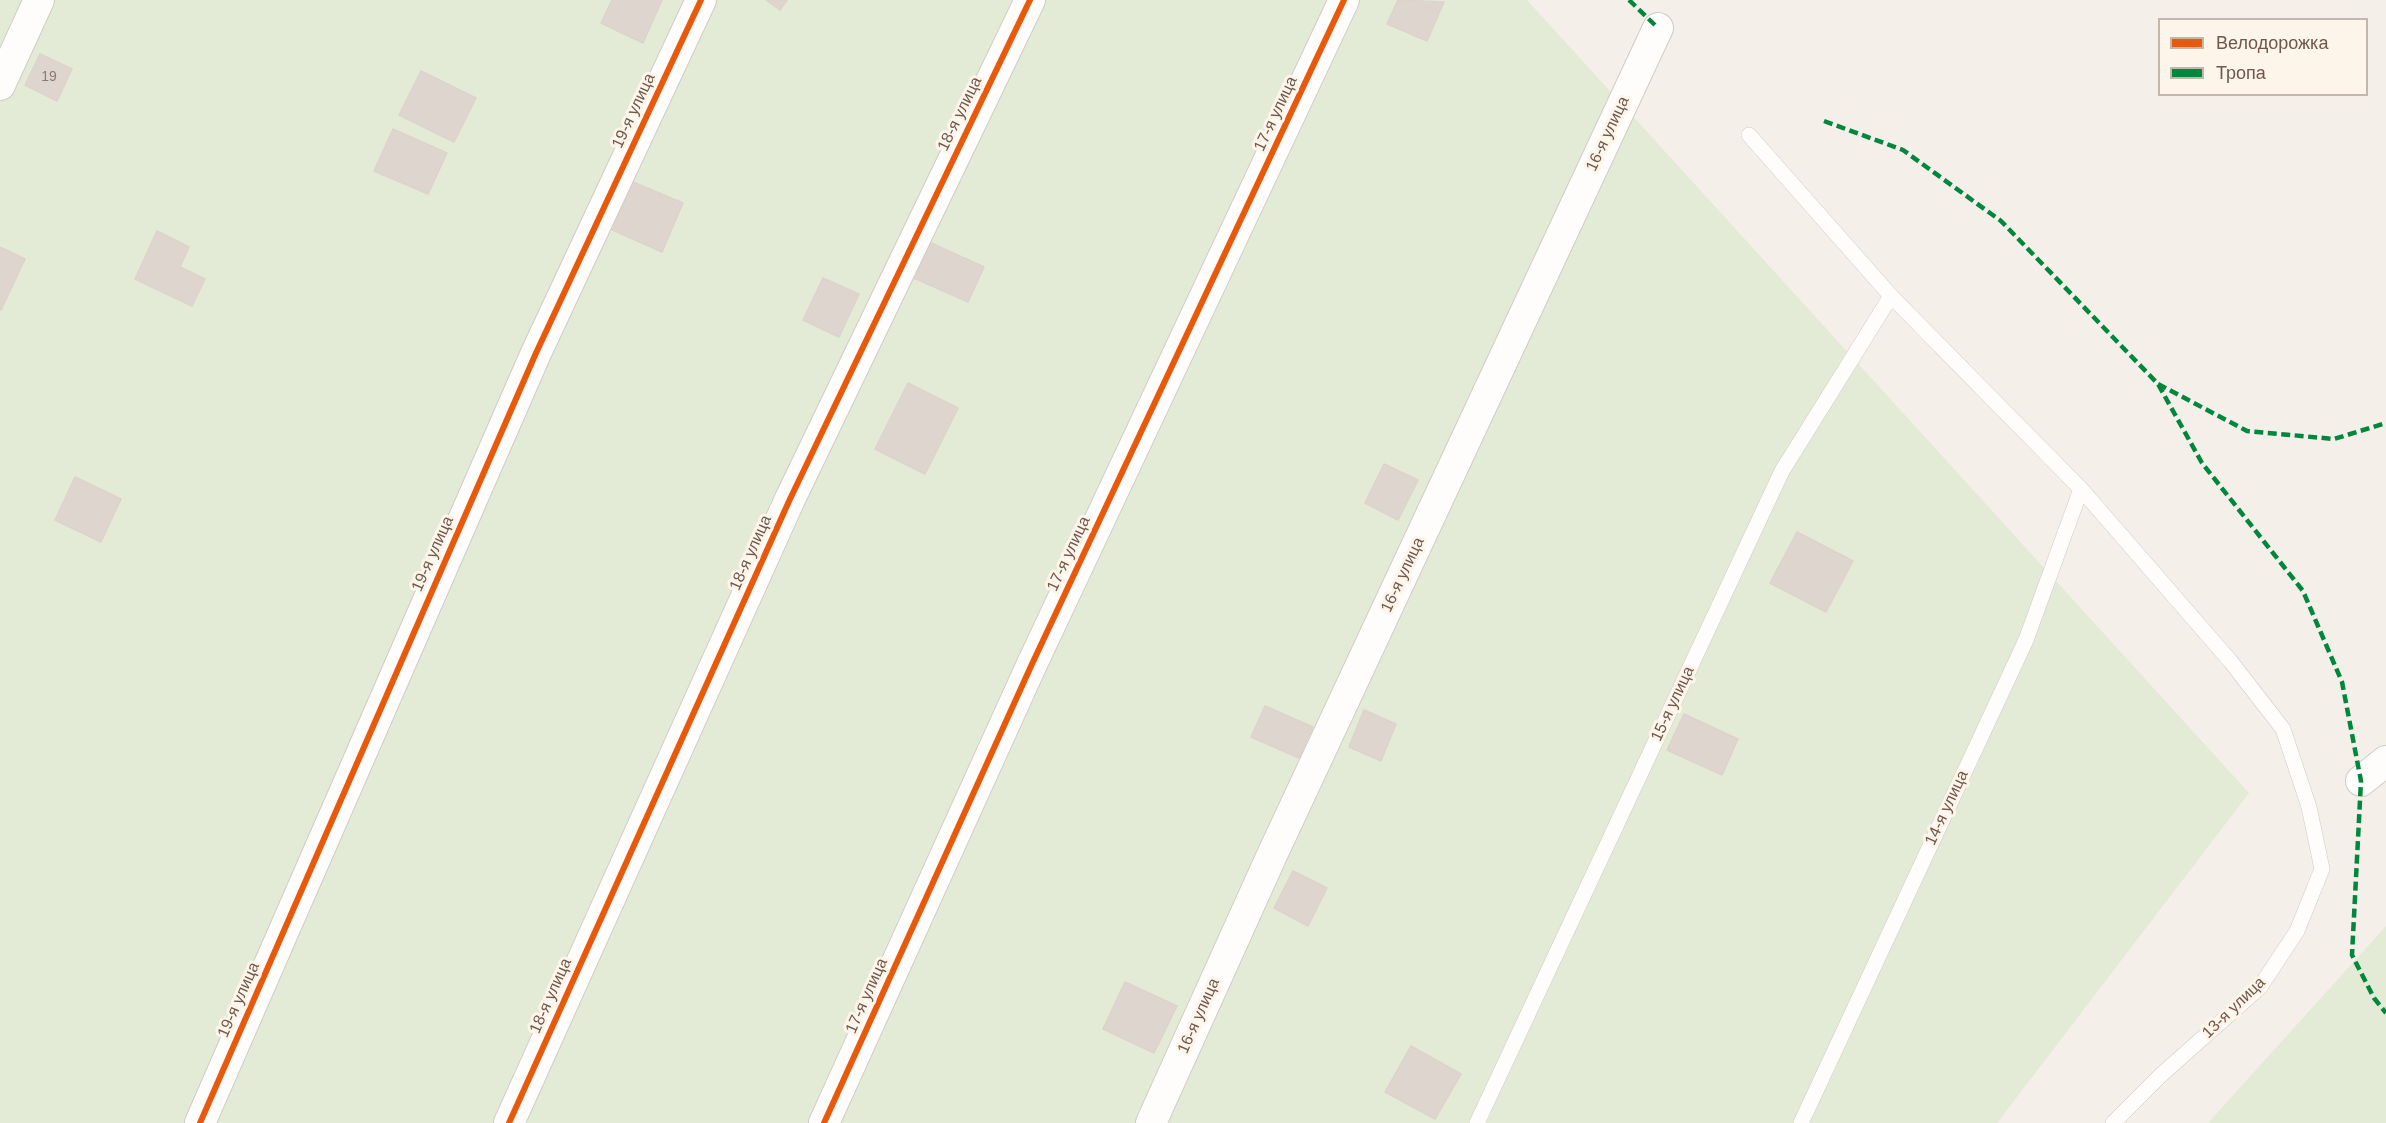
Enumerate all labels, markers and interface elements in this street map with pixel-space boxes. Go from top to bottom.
legend [2158,18,2368,96]
text: Велодорожка [2216,33,2328,53]
text: Тропа [2216,63,2266,83]
house number: 19 [41,69,57,85]
street label: 19-я улица [608,71,660,151]
street label: 18-я улица [934,74,986,154]
street label: 17-я улица [1250,74,1302,154]
street label: 16-я улица [1582,94,1634,174]
street label: 18-я улица [726,512,776,594]
street label: 19-я улица [408,513,458,595]
street label: 17-я улица [1043,514,1095,594]
street label: 16-я улица [1377,535,1429,615]
street label: 15-я улица [1647,664,1699,744]
street label: 14-я улица [1921,768,1973,848]
street label: 18-я улица [526,955,576,1037]
street label: 17-я улица [842,955,892,1037]
street label: 19-я улица [214,959,264,1041]
street label: 13-я улица [2198,973,2270,1043]
street label: 16-я улица [1174,975,1224,1057]

